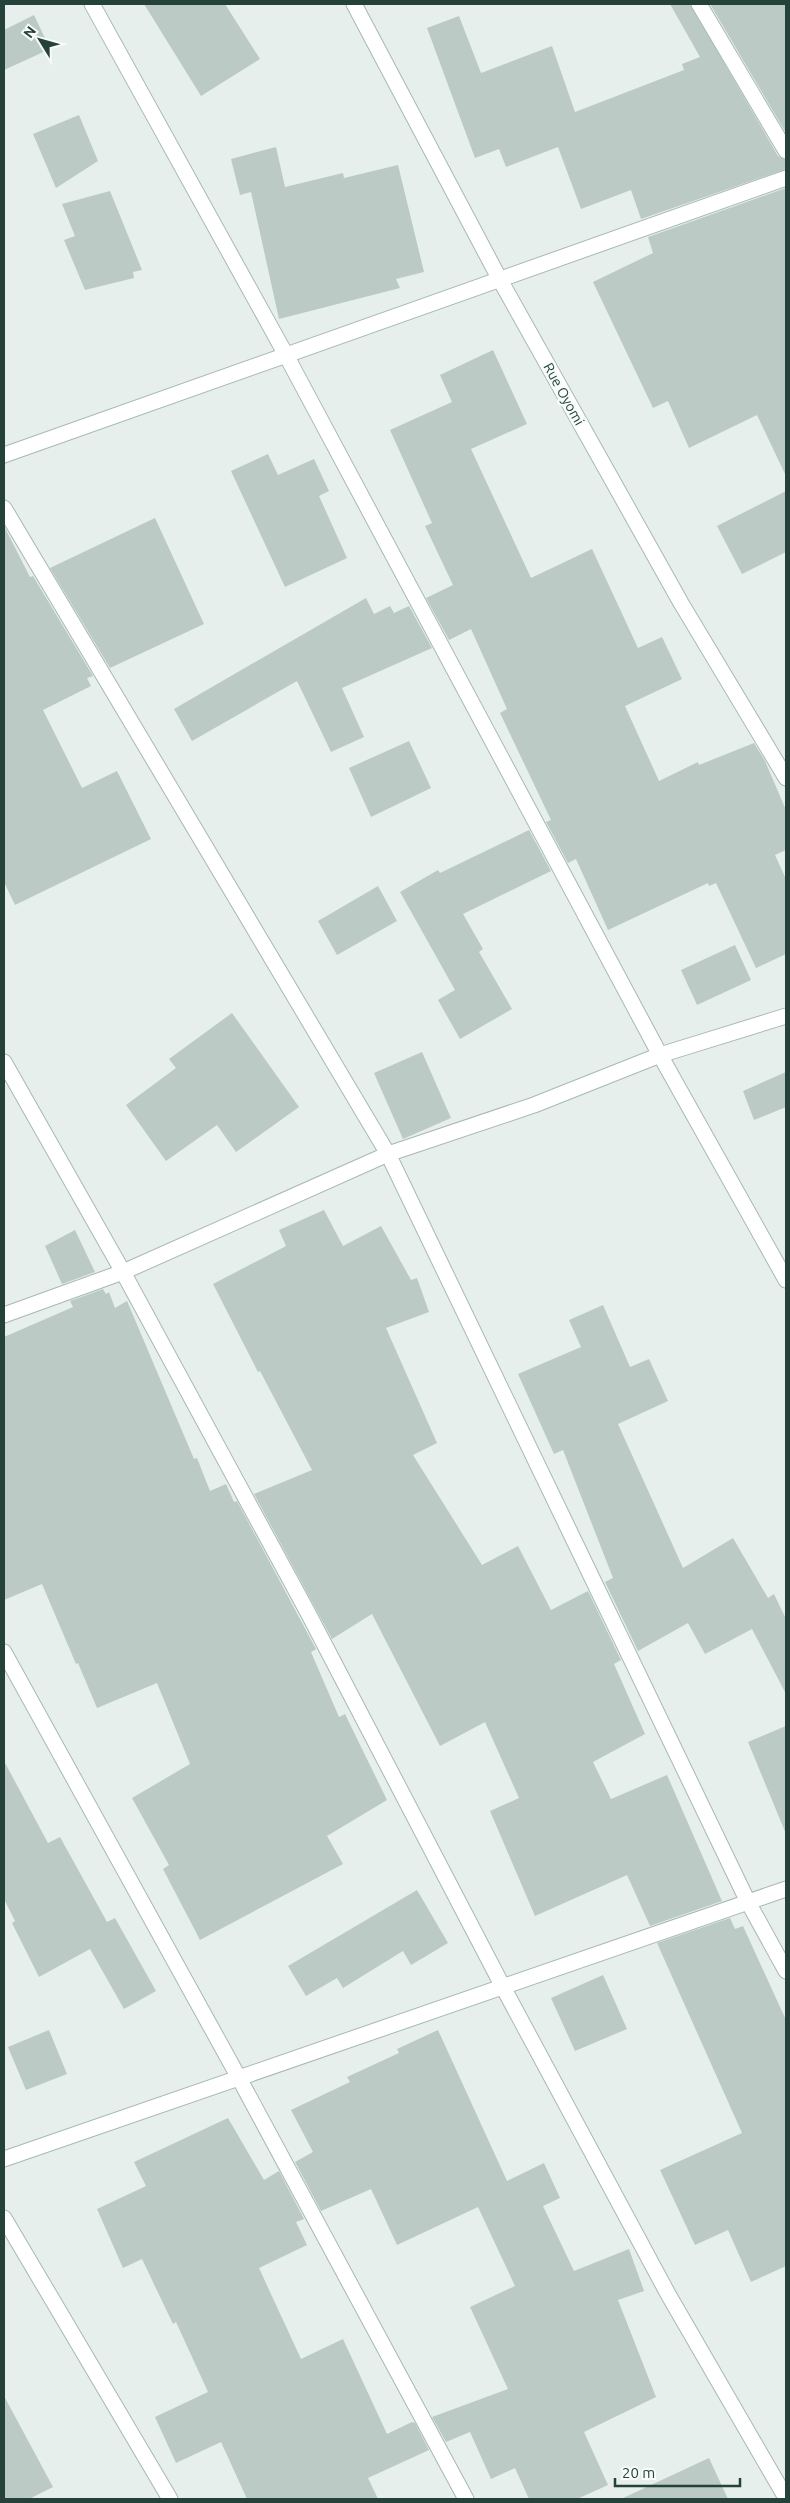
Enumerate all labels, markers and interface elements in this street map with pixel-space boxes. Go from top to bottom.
north arrow [15,15,65,65]
text: N [20,23,39,41]
street label: Rue Oyomi [540,360,588,428]
scale bar [615,2456,740,2488]
text: 20 m [622,2464,655,2481]

